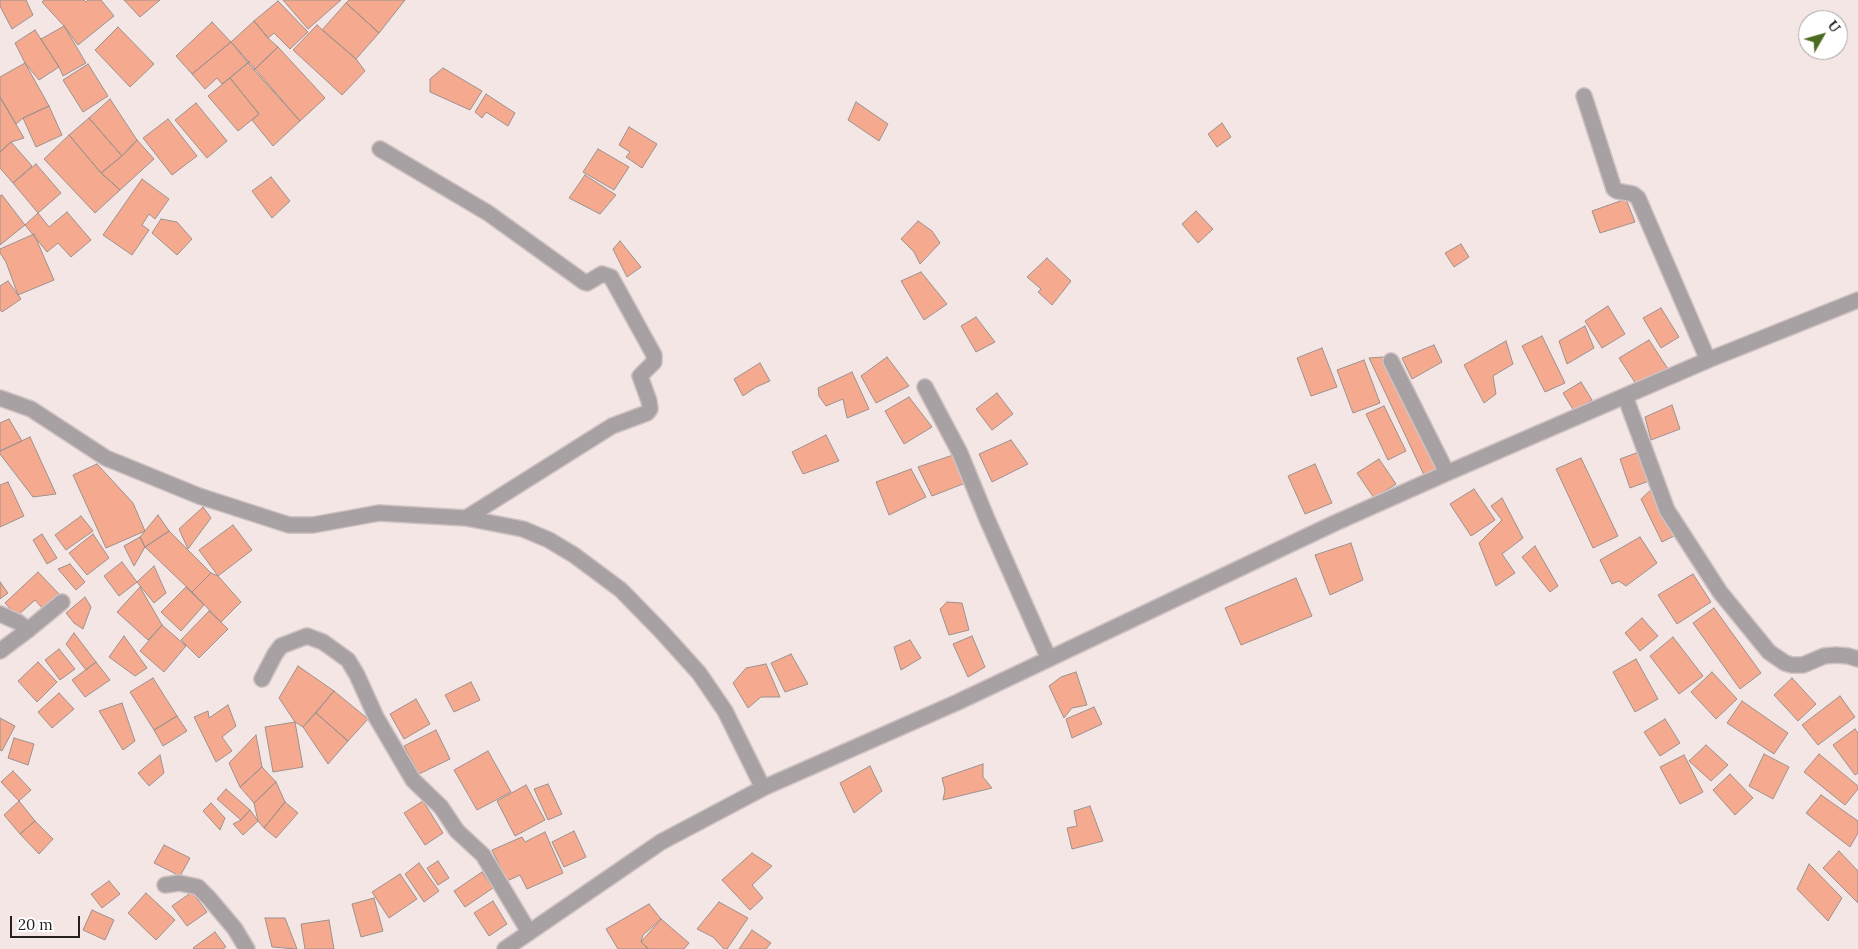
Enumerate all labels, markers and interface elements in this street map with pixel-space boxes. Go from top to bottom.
north arrow [1798,10,1848,60]
text: U [1824,17,1844,36]
scale bar [12,906,82,938]
text: 20 m [18,915,53,934]

